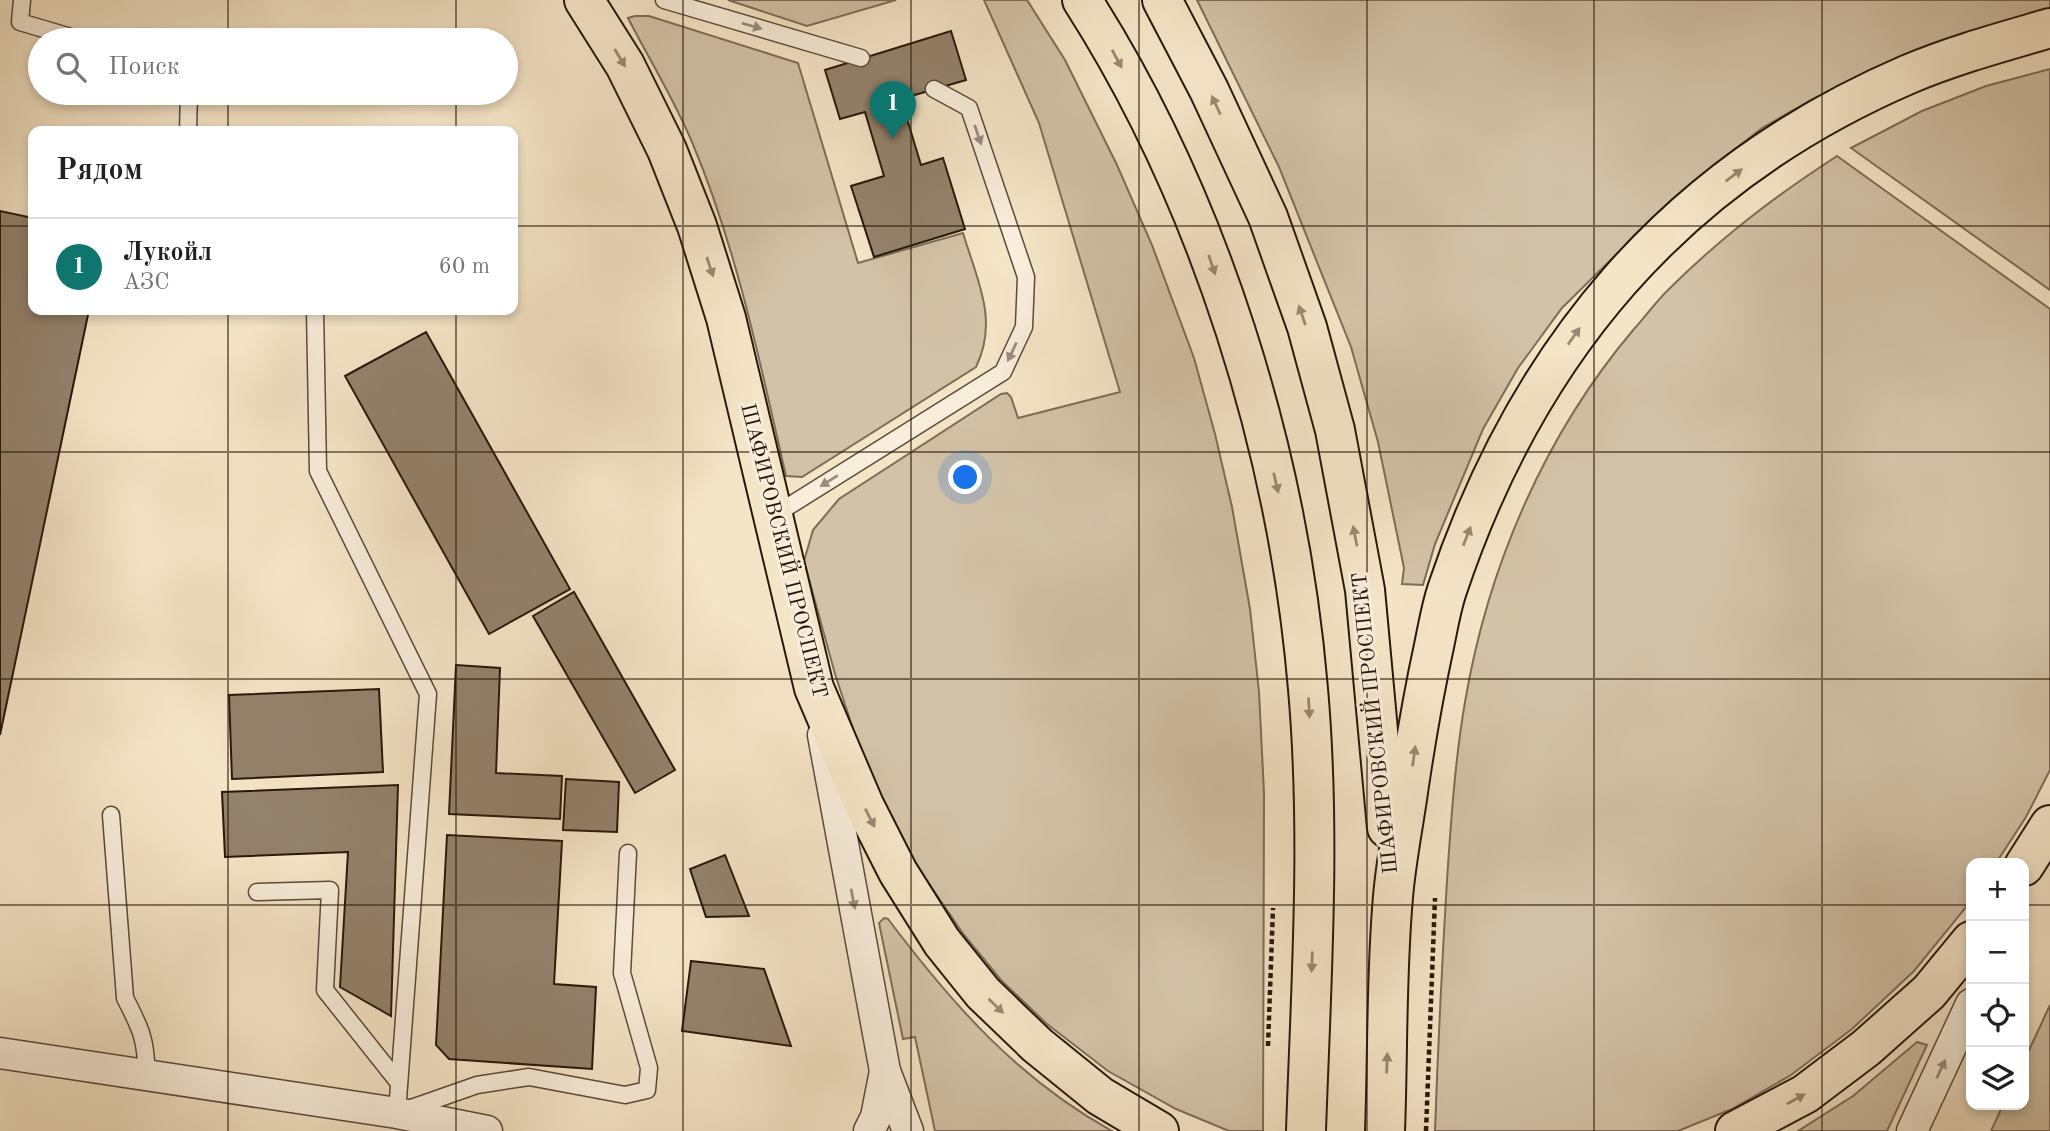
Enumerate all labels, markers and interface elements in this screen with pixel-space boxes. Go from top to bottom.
one-way arrow [742,22,763,32]
search box [28,28,518,105]
icon: search [52,48,90,86]
one-way arrow [614,48,627,68]
one-way arrow [1110,49,1122,69]
text: Поиск [108,54,180,80]
pin: 1 [870,81,916,139]
one-way arrow [1210,95,1222,115]
one-way arrow [973,124,984,145]
text: Рядом [56,156,143,186]
one-way arrow [1724,168,1742,183]
text: Лукойл [123,240,212,266]
one-way arrow [1207,254,1218,275]
text: 1 [72,255,86,278]
text: 60 m [439,255,490,278]
one-way arrow [705,256,716,277]
text: АЗС [123,271,170,294]
one-way arrow [1296,305,1307,326]
one-way arrow [1567,327,1581,345]
one-way arrow [1006,342,1018,362]
street label: ШАФИРОВСКИЙ ПРОСПЕКТ [736,400,835,701]
your location [948,460,982,494]
one-way arrow [1271,472,1282,494]
one-way arrow [819,474,839,487]
one-way arrow [1349,525,1360,547]
one-way arrow [1462,525,1473,546]
street label: ШАФИРОВСКИЙ ПРОСПЕКТ [1345,571,1402,875]
one-way arrow [1304,697,1315,719]
one-way arrow [1408,745,1419,767]
one-way arrow [865,808,876,828]
map controls [1966,858,2029,1110]
button: + [1966,858,2029,921]
one-way arrow [848,888,859,910]
button: − [1966,921,2029,984]
one-way arrow [1306,951,1318,973]
button: locate [1966,984,2029,1047]
one-way arrow [988,997,1005,1014]
button: layers [1966,1047,2029,1110]
one-way arrow [1382,1052,1393,1074]
one-way arrow [1935,1059,1947,1079]
one-way arrow [1786,1093,1806,1105]

